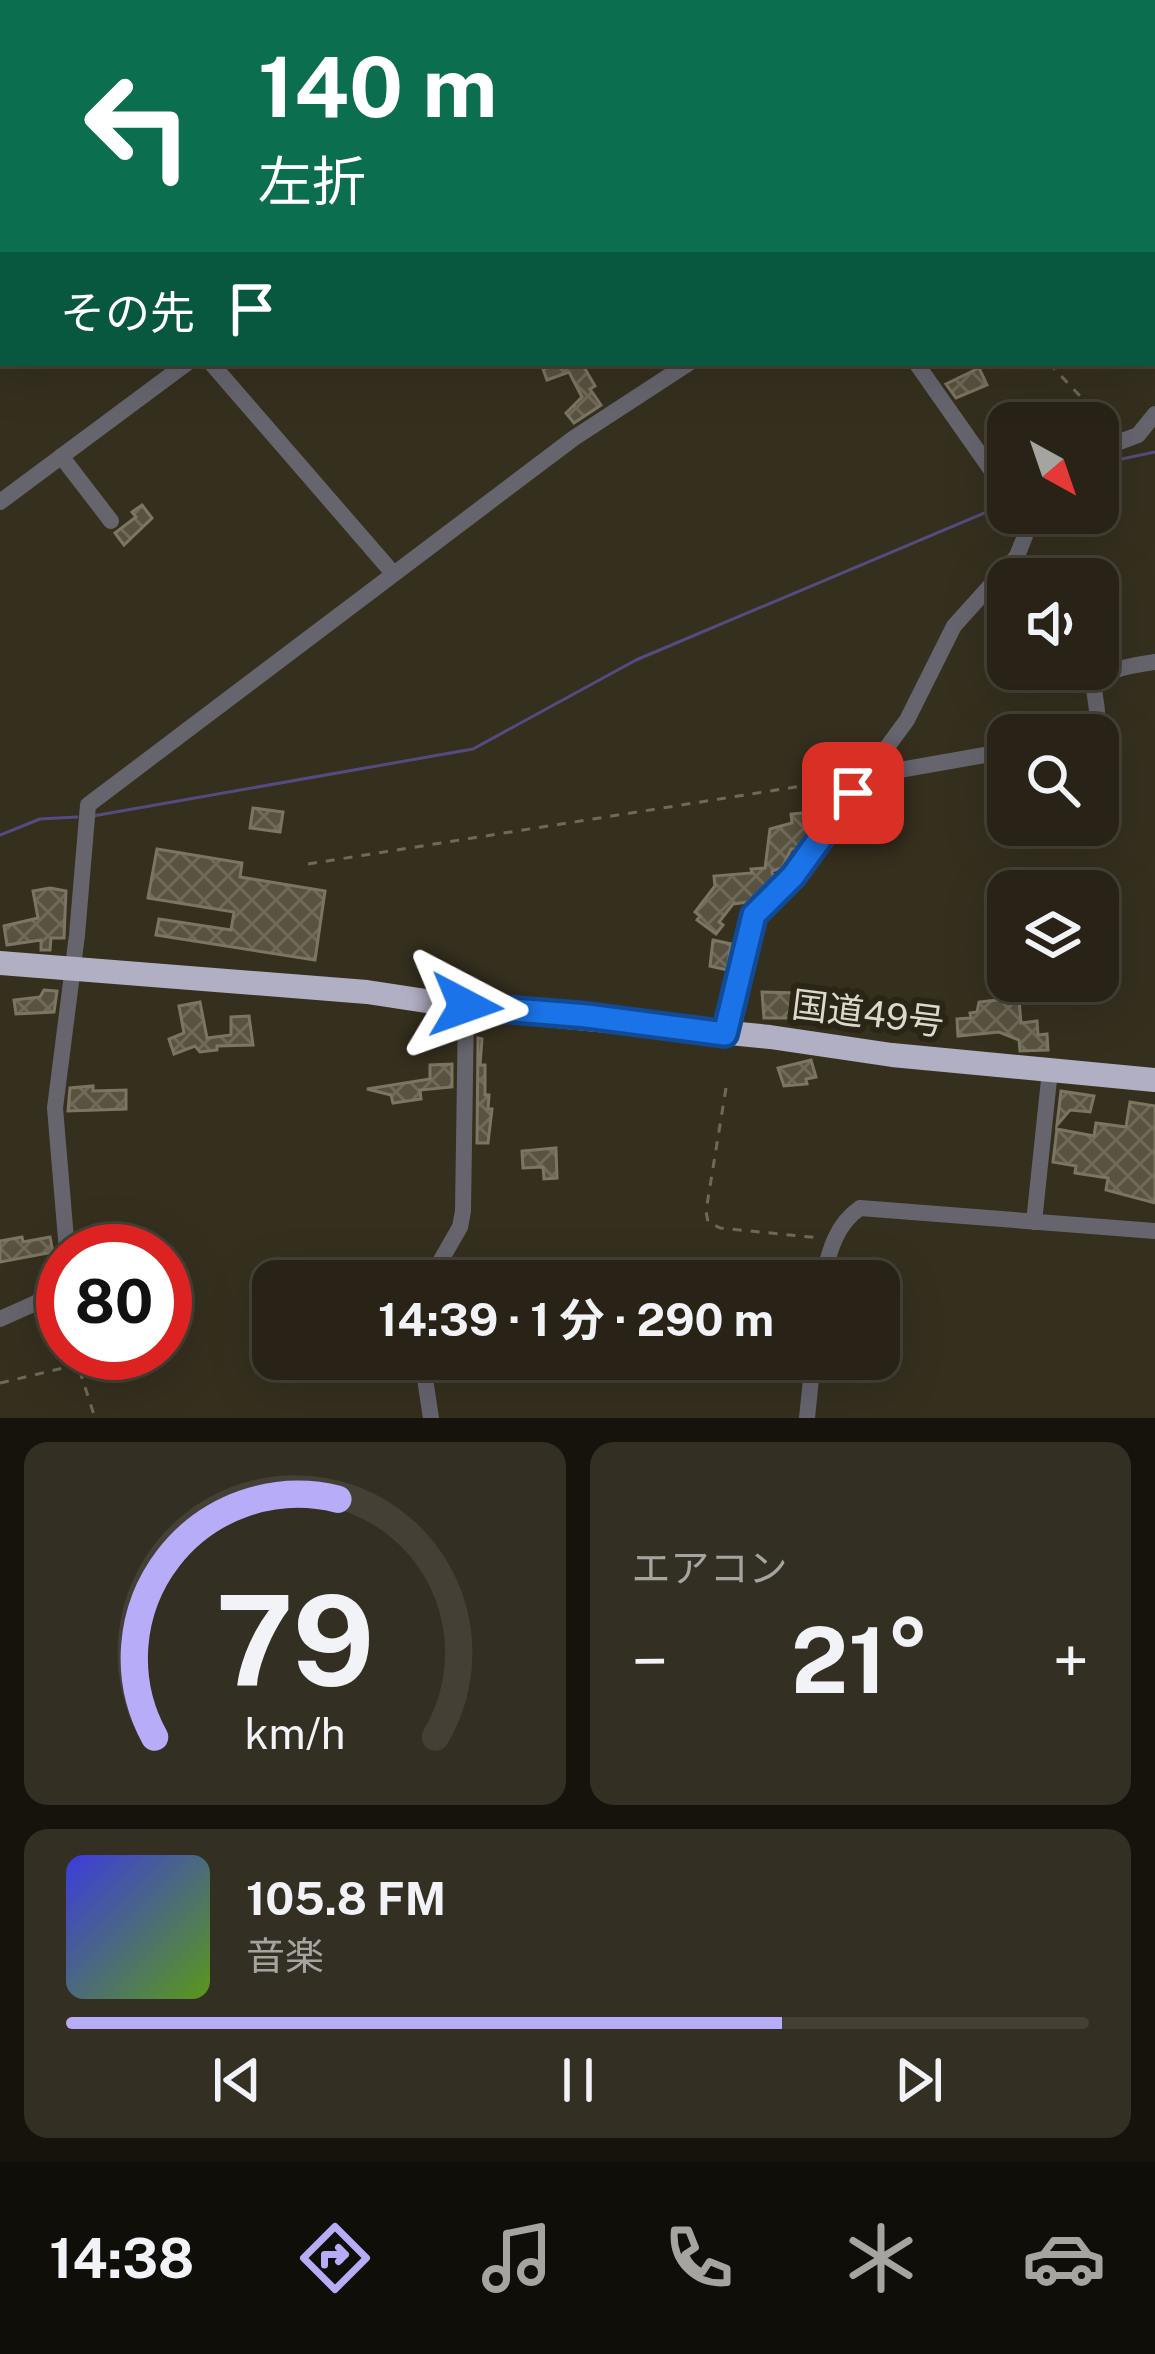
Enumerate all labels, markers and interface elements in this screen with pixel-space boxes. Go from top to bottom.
text: 140 m [258,37,497,136]
icon: left [60,48,216,204]
text: 左折 [258,150,366,213]
icon: arrive [219,276,285,342]
text: その先 [60,286,195,339]
north arrow [987,402,1119,534]
map controls [987,402,1119,1002]
button: sound [987,558,1119,690]
button: search [987,714,1119,846]
pin [802,742,904,844]
icon: arrive [820,760,886,826]
button: layers [987,870,1119,1002]
position arrow [403,943,529,1069]
street label: 国道49号 [789,983,947,1043]
speed limit sign: 80 [36,1224,192,1380]
text: 14:39 · 1 分 · 290 m [378,1293,774,1346]
text: エアコン [632,1545,788,1591]
text: 79 [215,1567,374,1714]
text: 21° [791,1607,929,1713]
text: − [632,1622,668,1700]
text: + [1052,1622,1089,1700]
text: km/h [244,1707,345,1758]
text: 105.8 FM [246,1872,446,1925]
text: 音楽 [246,1933,324,1979]
icon: previous [204,2047,270,2113]
icon: pause [545,2047,611,2113]
icon: next [886,2047,952,2113]
icon: directions [293,2216,377,2300]
icon: music [475,2216,559,2300]
icon: phone [657,2216,741,2300]
icon: climate [839,2216,923,2300]
icon: car [1022,2216,1106,2300]
text: 14:38 [49,2227,194,2290]

